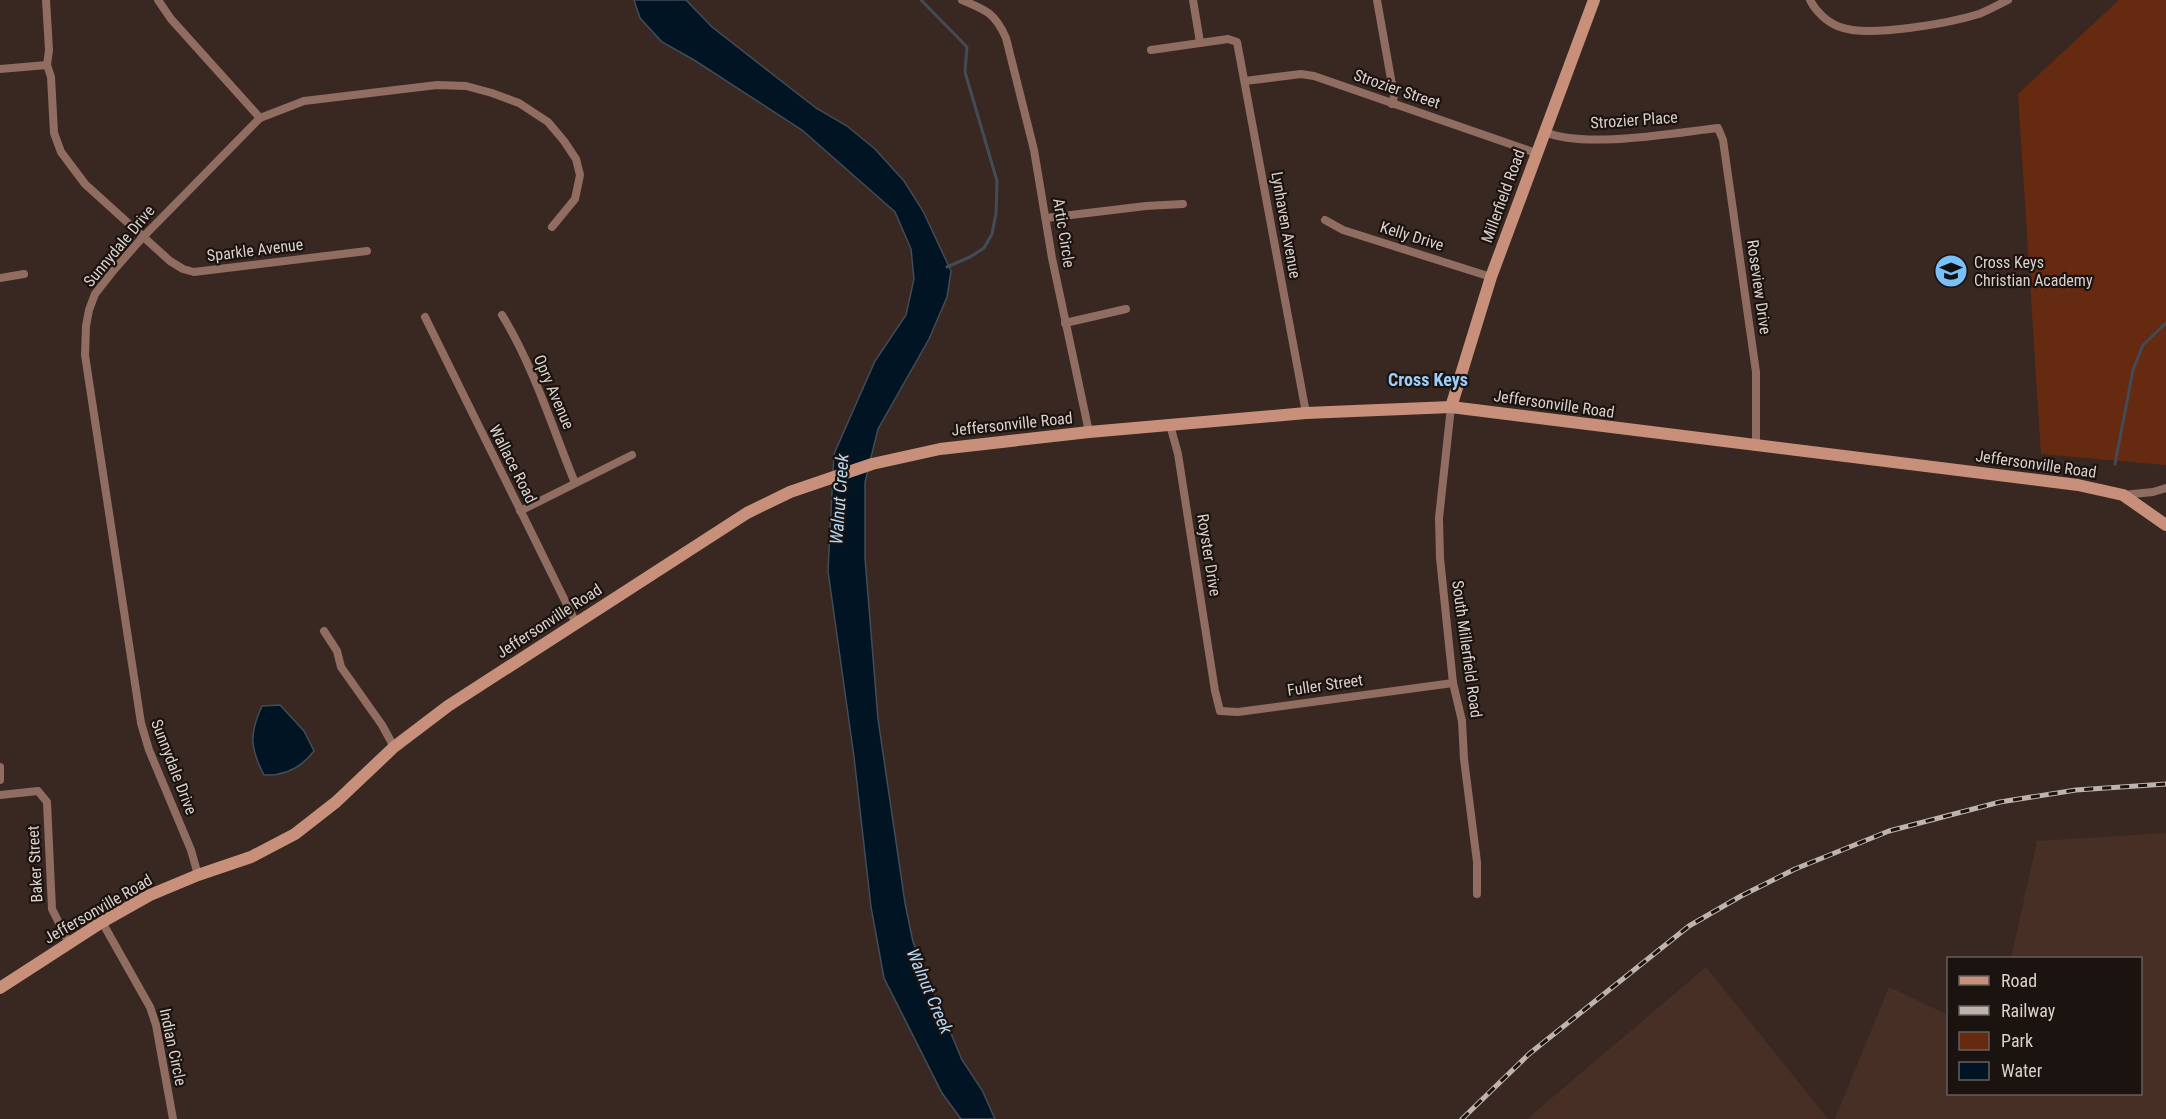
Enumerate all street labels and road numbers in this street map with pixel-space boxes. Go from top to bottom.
street label: Strozier Street [1351,65,1443,113]
street label: Strozier Place [1590,107,1678,133]
street label: Millerfield Road [1477,147,1529,245]
street label: Lynhaven Avenue [1267,170,1305,280]
street label: Artic Circle [1049,197,1079,269]
street label: Sunnydale Drive [79,201,159,291]
street label: Kelly Drive [1378,217,1446,255]
street label: Sparkle Avenue [206,235,304,265]
street label: Roseview Drive [1743,239,1775,335]
street label: Opry Avenue [530,352,578,432]
street label: Jeffersonville Road [1492,386,1616,422]
street label: Jeffersonville Road [950,408,1074,440]
street label: Wallace Road [485,422,541,506]
street label: Jeffersonville Road [1974,446,2098,482]
street label: Royster Drive [1193,512,1225,598]
street label: South Millerfield Road [1448,579,1486,719]
street label: Jeffersonville Road [493,580,605,662]
street label: Fuller Street [1286,670,1364,700]
street label: Sunnydale Drive [147,717,201,817]
street label: Baker Street [23,825,47,903]
street label: Jeffersonville Road [41,870,155,948]
street label: Indian Circle [156,1007,190,1087]

